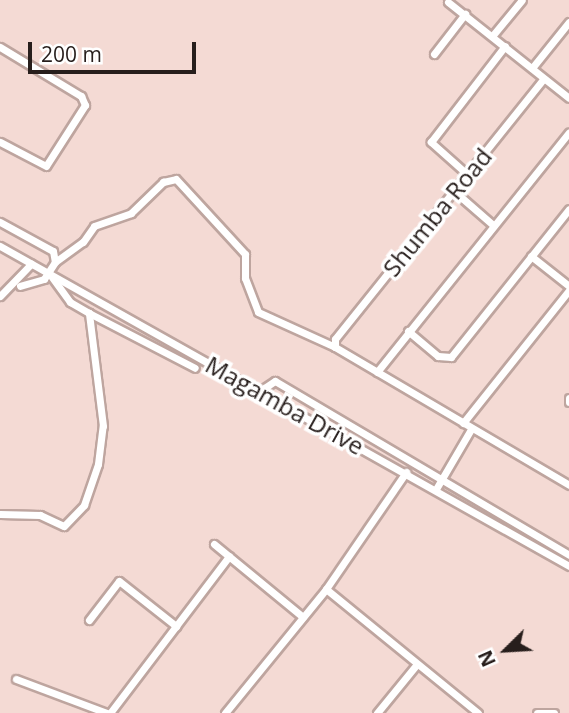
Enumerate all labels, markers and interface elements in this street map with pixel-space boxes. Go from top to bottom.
scale bar [32,28,200,72]
text: 200 m [41,40,102,68]
street label: Shumba Road [377,142,497,282]
street label: Magamba Drive [201,350,369,460]
north arrow [471,615,541,685]
text: N [472,646,502,671]

